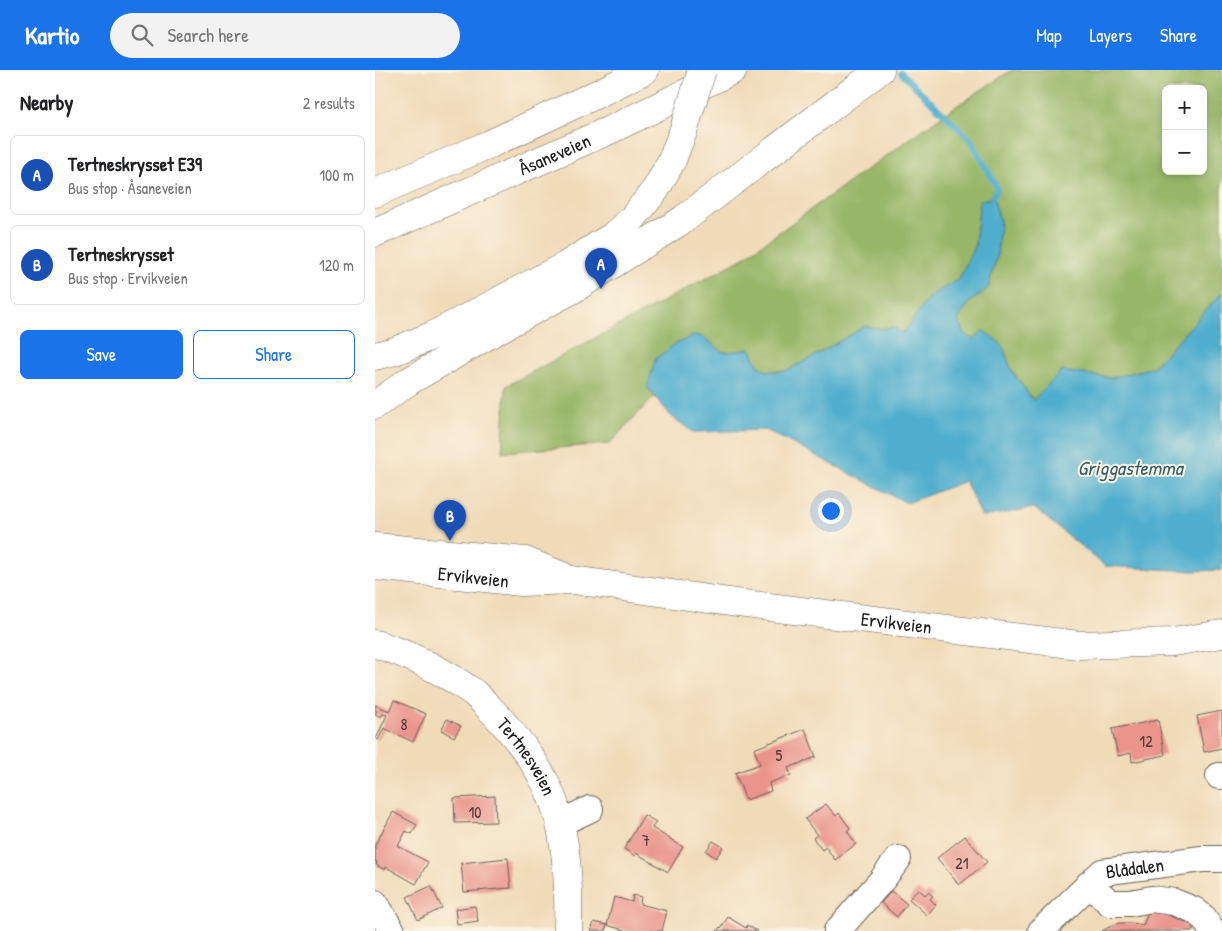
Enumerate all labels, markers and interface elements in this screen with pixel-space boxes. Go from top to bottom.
search box [110,13,460,58]
text: Kartio [25,19,80,51]
icon: search [128,21,156,49]
text: Search here [168,22,249,48]
text: Map [1036,23,1062,48]
text: Layers [1090,23,1132,48]
text: Share [1160,23,1197,48]
map controls [1162,85,1207,175]
button: + [1162,85,1207,130]
text: Nearby [20,88,73,117]
text: 2 results [303,92,355,114]
street label: Åsaneveien [515,127,594,181]
button: − [1162,130,1207,175]
text: Tertneskrysset E39 [68,151,202,177]
text: A [33,164,41,186]
text: 100 m [319,164,354,186]
text: Bus stop · Åsaneveien [68,177,192,199]
text: Tertneskrysset [68,241,174,267]
pin: A [585,248,617,289]
text: B [33,254,41,276]
text: 120 m [319,254,354,276]
text: Bus stop · Ervikveien [68,267,188,289]
button: Save [20,330,183,379]
button: Share [193,330,355,379]
water label: Griggastemma [1078,454,1185,482]
your location [818,498,844,524]
pin: B [434,500,466,541]
street label: Ervikveien [437,560,510,594]
street label: Ervikveien [859,605,933,640]
street label: Tertnesveien [491,712,563,799]
house number: 8 [401,713,408,735]
house number: 12 [1139,730,1153,752]
house number: 5 [776,744,783,766]
house number: 10 [469,801,481,823]
house number: 7 [642,829,650,851]
street label: Blådalen [1104,851,1165,884]
house number: 21 [955,852,969,874]

